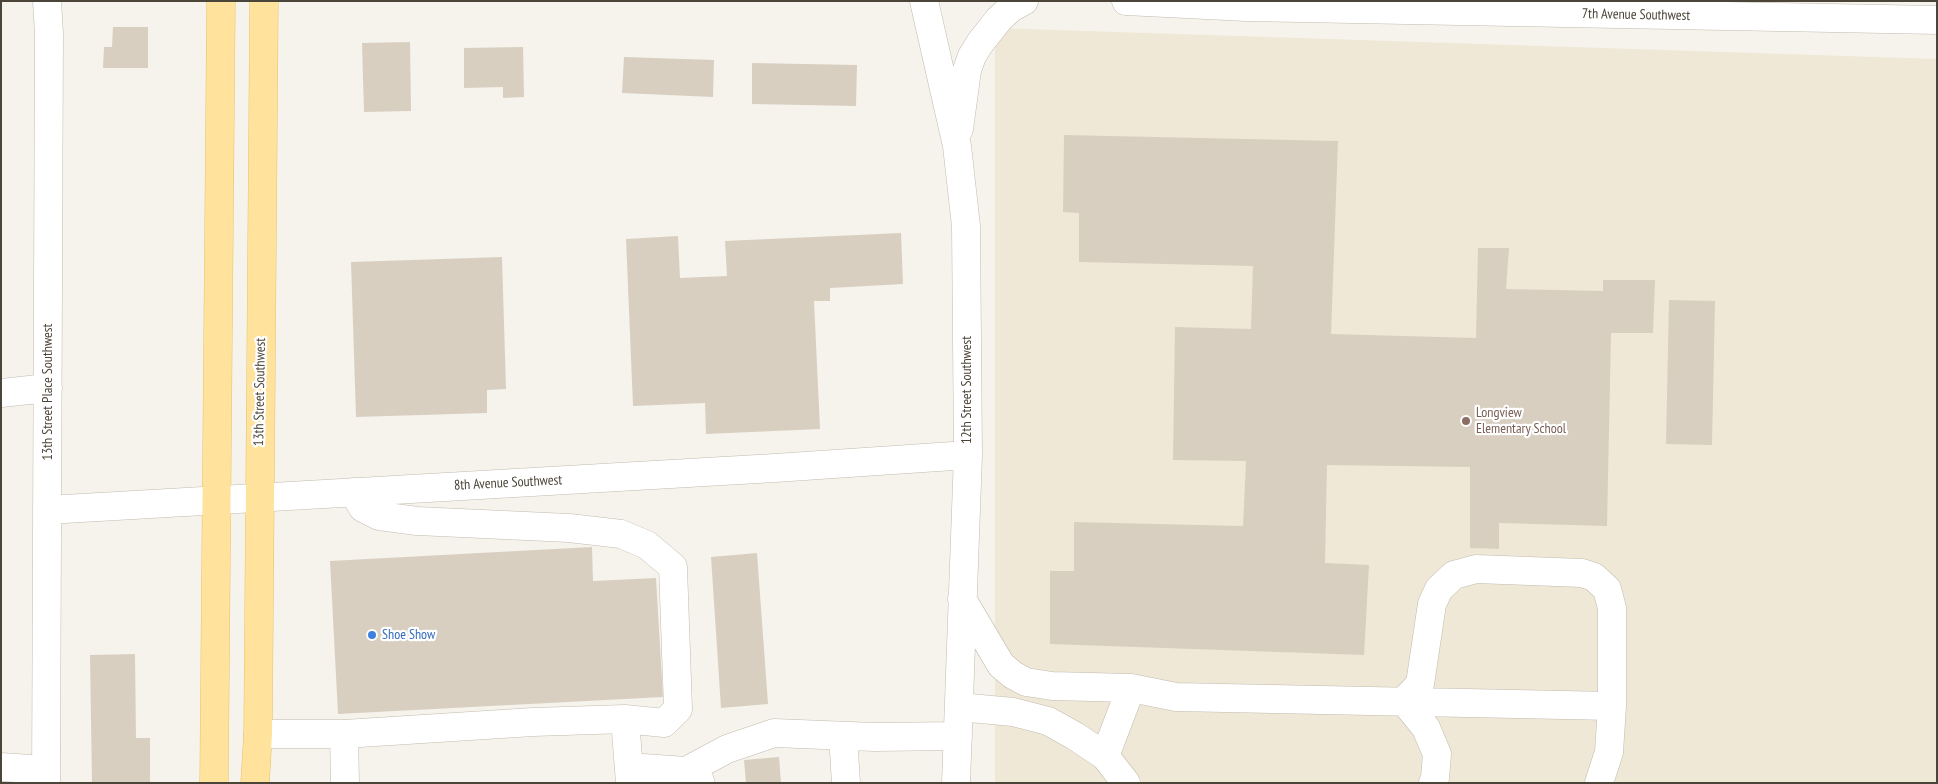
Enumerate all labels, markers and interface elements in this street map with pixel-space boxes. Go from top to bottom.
street label: 7th Avenue Southwest [1582,6,1690,24]
street label: 13th Street Place Southwest [40,324,56,460]
street label: 12th Street Southwest [959,336,975,444]
street label: 13th Street Southwest [251,338,269,446]
place label: Longview Elementary School [1476,405,1566,438]
marker: Longview Elementary School [1460,415,1472,427]
street label: 8th Avenue Southwest [453,472,563,494]
place label: Shoe Show [382,627,435,643]
marker: Shoe Show [366,629,378,641]

